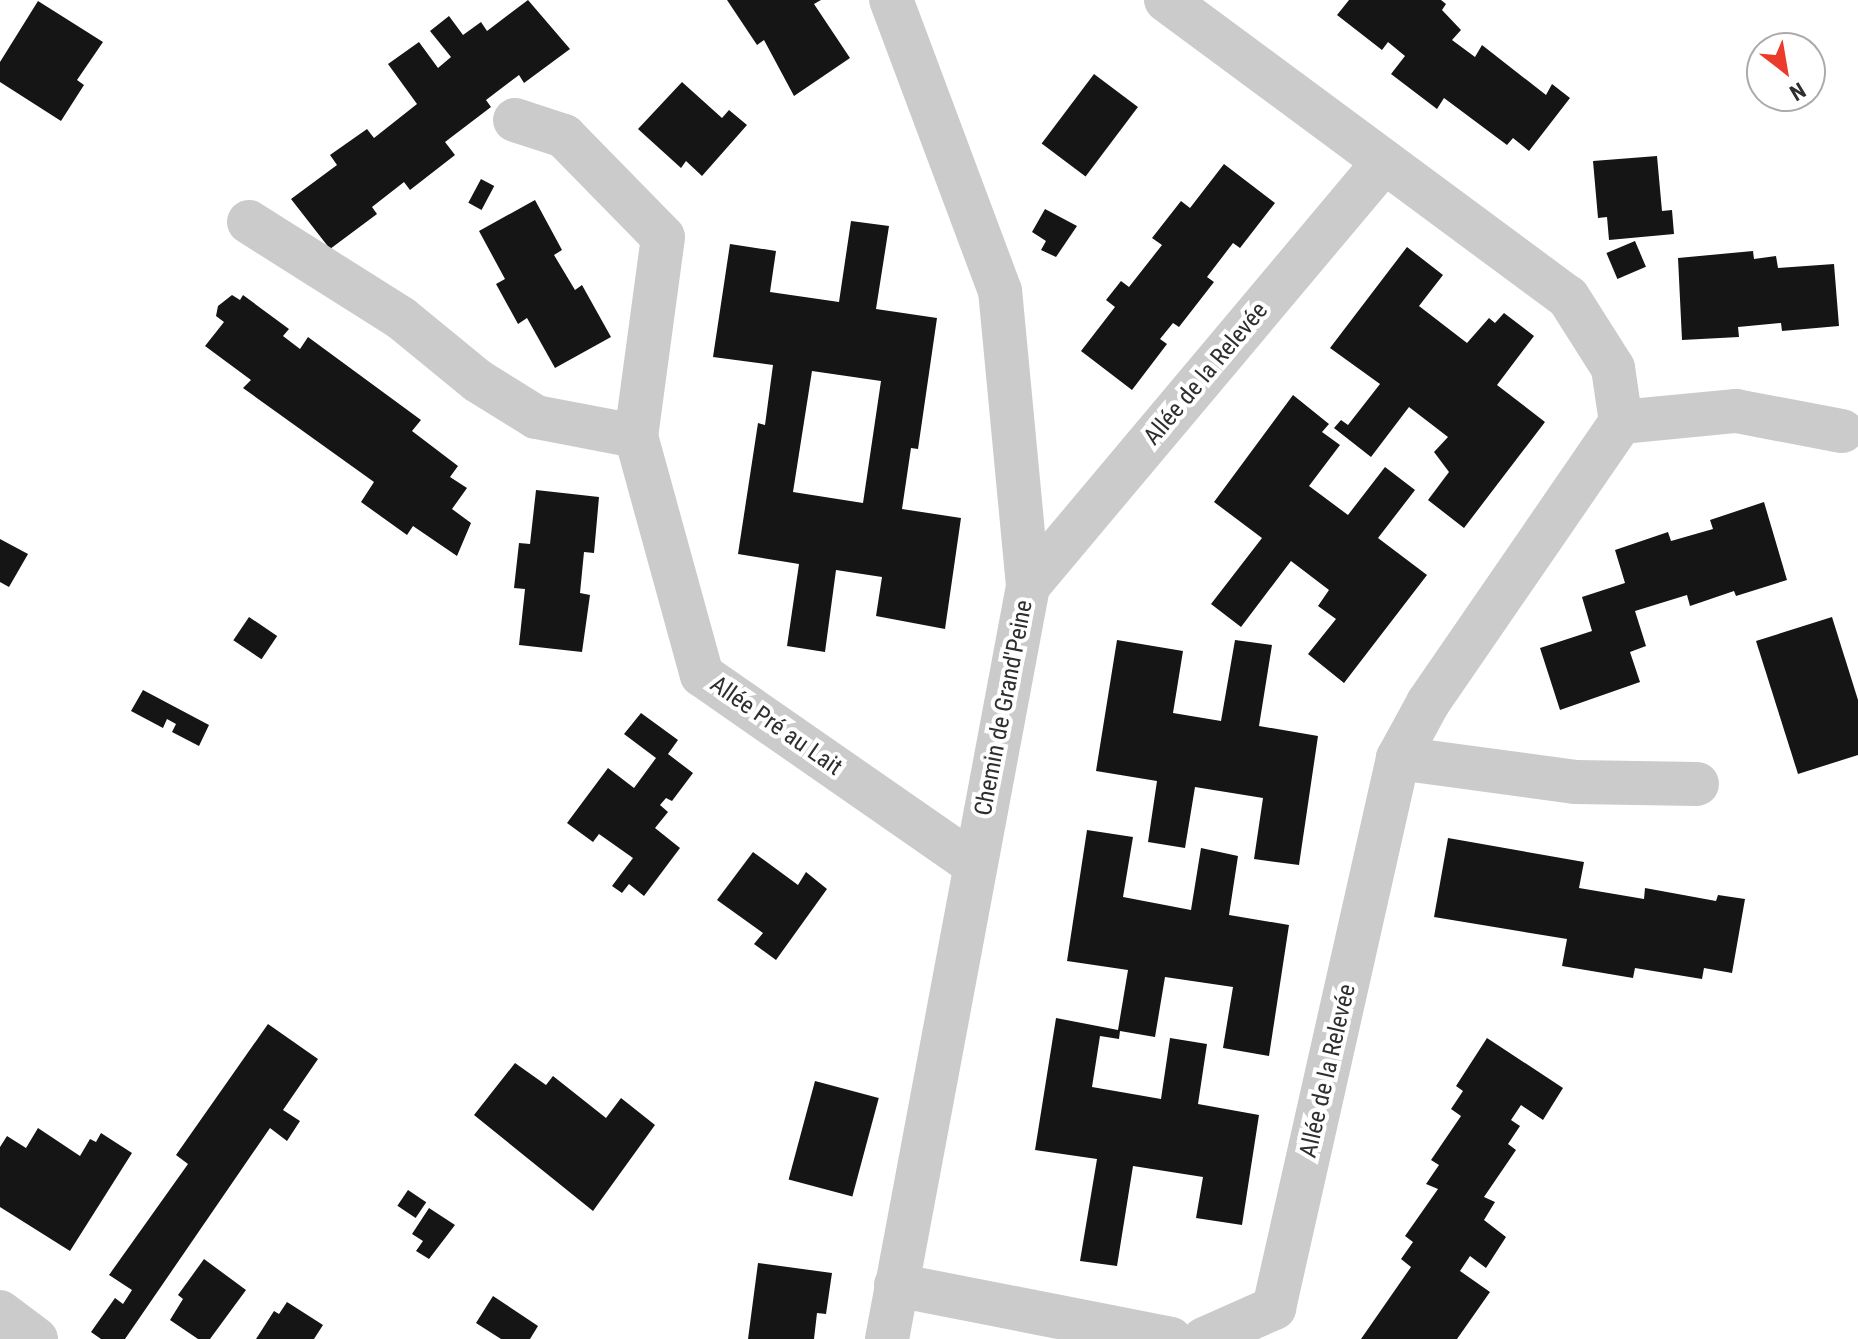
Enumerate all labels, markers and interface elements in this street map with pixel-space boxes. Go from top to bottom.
north arrow [1746,32,1826,112]
text: N [1785,77,1810,105]
street label: Allée de la Relevée [1138,297,1274,451]
street label: Chemin de Grand'Peine [969,598,1039,818]
street label: Allée Pré au Lait [705,670,847,782]
street label: Allée de la Relevée [1294,981,1362,1161]

